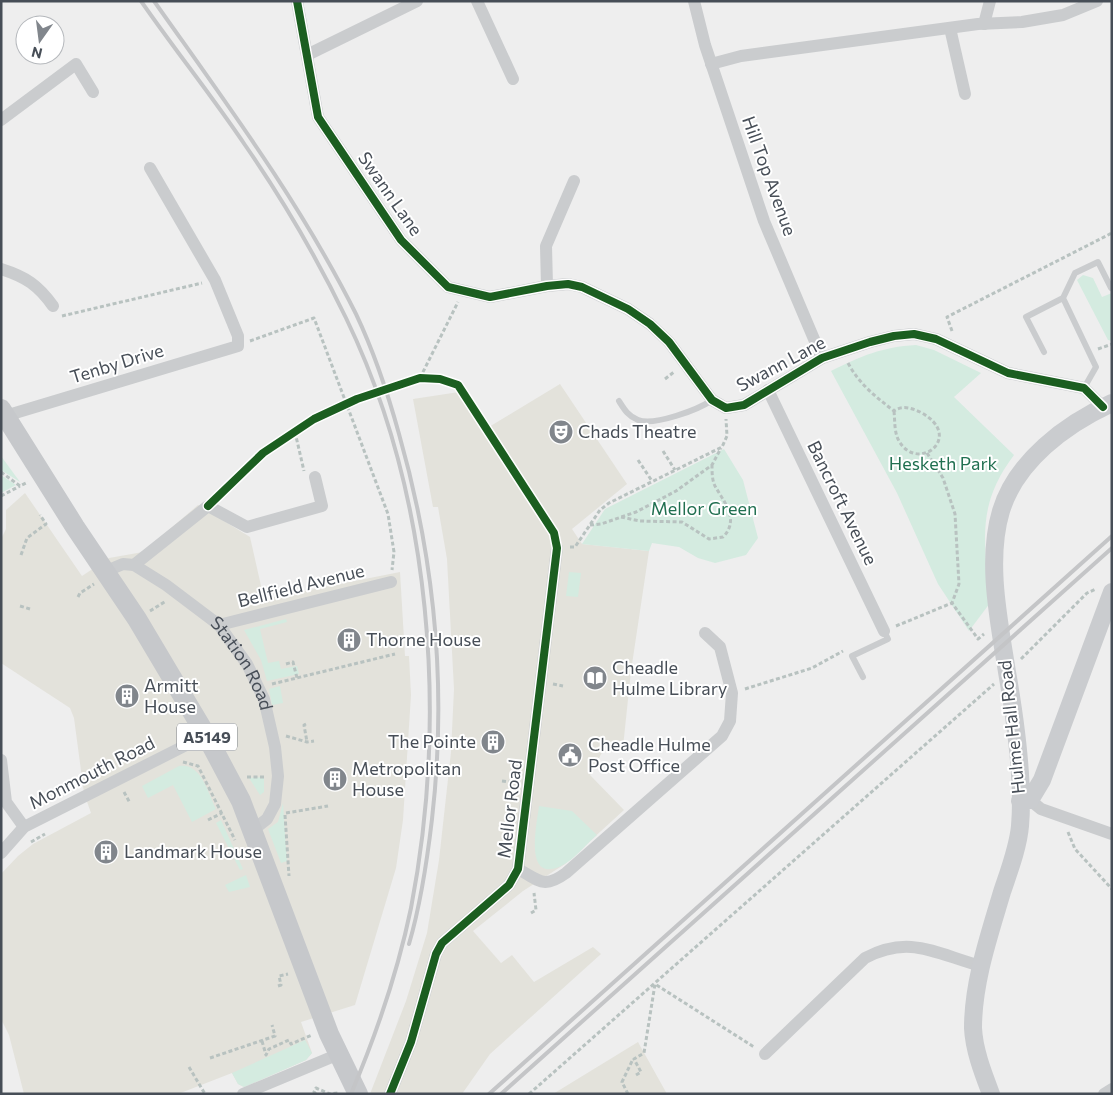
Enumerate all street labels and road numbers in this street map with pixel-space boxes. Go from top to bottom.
street label: Hill Top Avenue [738,113,802,238]
street label: Swann Lane [354,147,428,240]
street label: Swann Lane [732,331,829,396]
street label: Tenby Drive [67,338,166,388]
street label: Bancroft Avenue [803,437,883,568]
street label: Bellfield Avenue [235,559,366,611]
street label: Station Road [207,611,278,712]
street label: Hulme Hall Road [993,659,1029,795]
road number: A5149 [177,724,237,750]
street label: Monmouth Road [25,731,158,813]
street label: Mellor Road [492,758,526,859]

